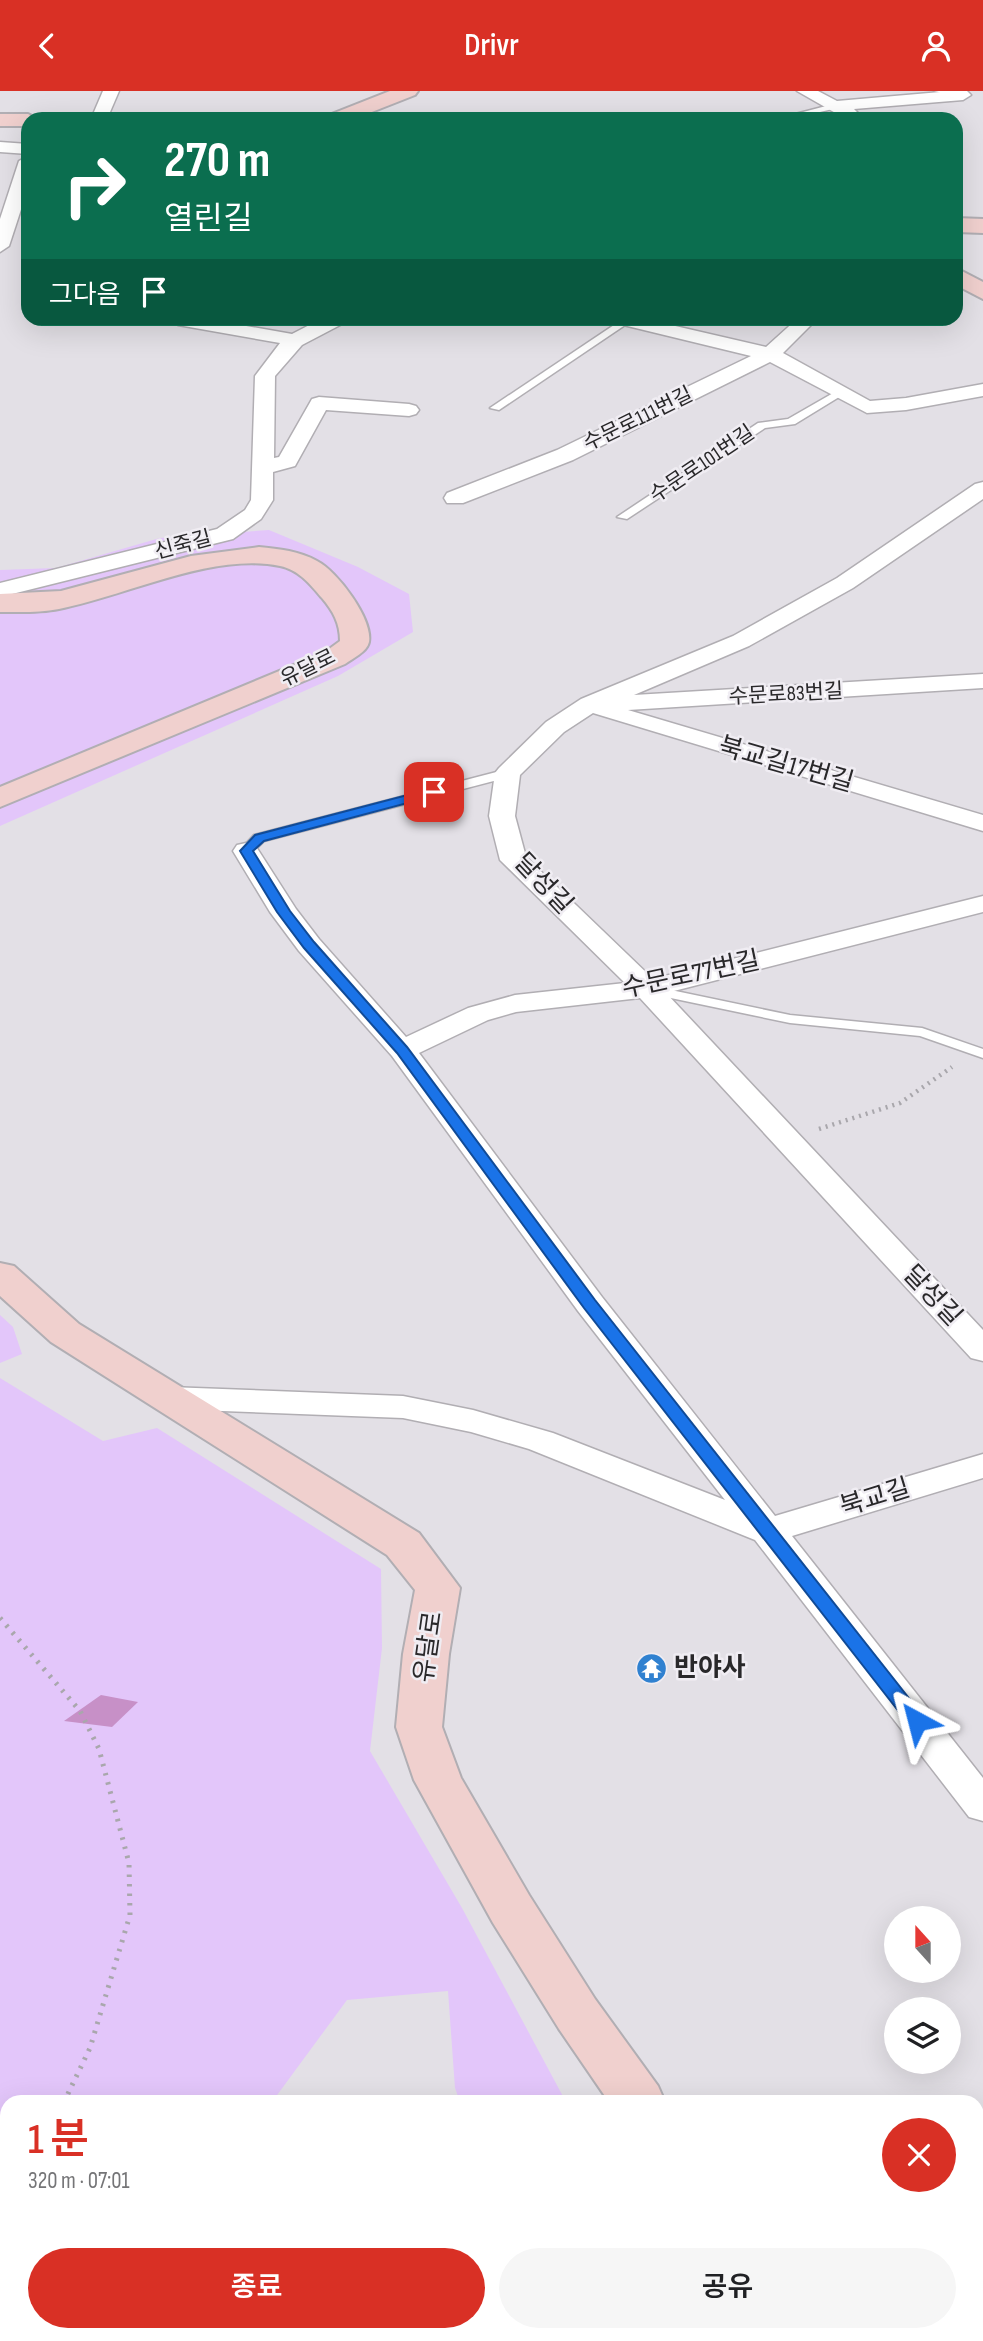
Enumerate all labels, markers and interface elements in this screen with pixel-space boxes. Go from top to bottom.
text: Drivr [464,26,519,65]
icon: back [28,27,66,65]
icon: person [917,27,955,65]
text: 270 m [164,132,270,191]
icon: right [49,140,140,231]
text: 열린길 [164,200,252,239]
icon: arrive [135,273,173,311]
text: 그다음 [49,280,121,311]
street label: 수문로111번길 [579,382,697,456]
street label: 수문로101번길 [645,420,759,508]
street label: 신죽길 [152,525,214,565]
street label: 유달로 [276,644,340,692]
street label: 수문로83번길 [728,679,844,709]
street label: 북교길17번길 [715,731,857,799]
pin [404,762,464,822]
icon: arrive [415,773,453,811]
street label: 달성길 [507,847,579,921]
street label: 수문로77번길 [619,945,763,1005]
street label: 달성길 [896,1259,968,1333]
street label: 북교길 [836,1473,914,1523]
street label: 유달로 [409,1609,449,1685]
temple icon: 반야사 [634,1651,668,1685]
place label: 반야사 [674,1653,746,1684]
position arrow [880,1684,954,1758]
north arrow [884,1906,961,1983]
map controls [884,1906,961,2074]
button: layers [884,1997,961,2074]
text: 1 분 [28,2115,89,2166]
button: close [882,2118,956,2192]
text: 320 m · 07:01 [28,2167,130,2195]
button: 종료 [28,2248,485,2328]
button: 공유 [499,2248,956,2328]

